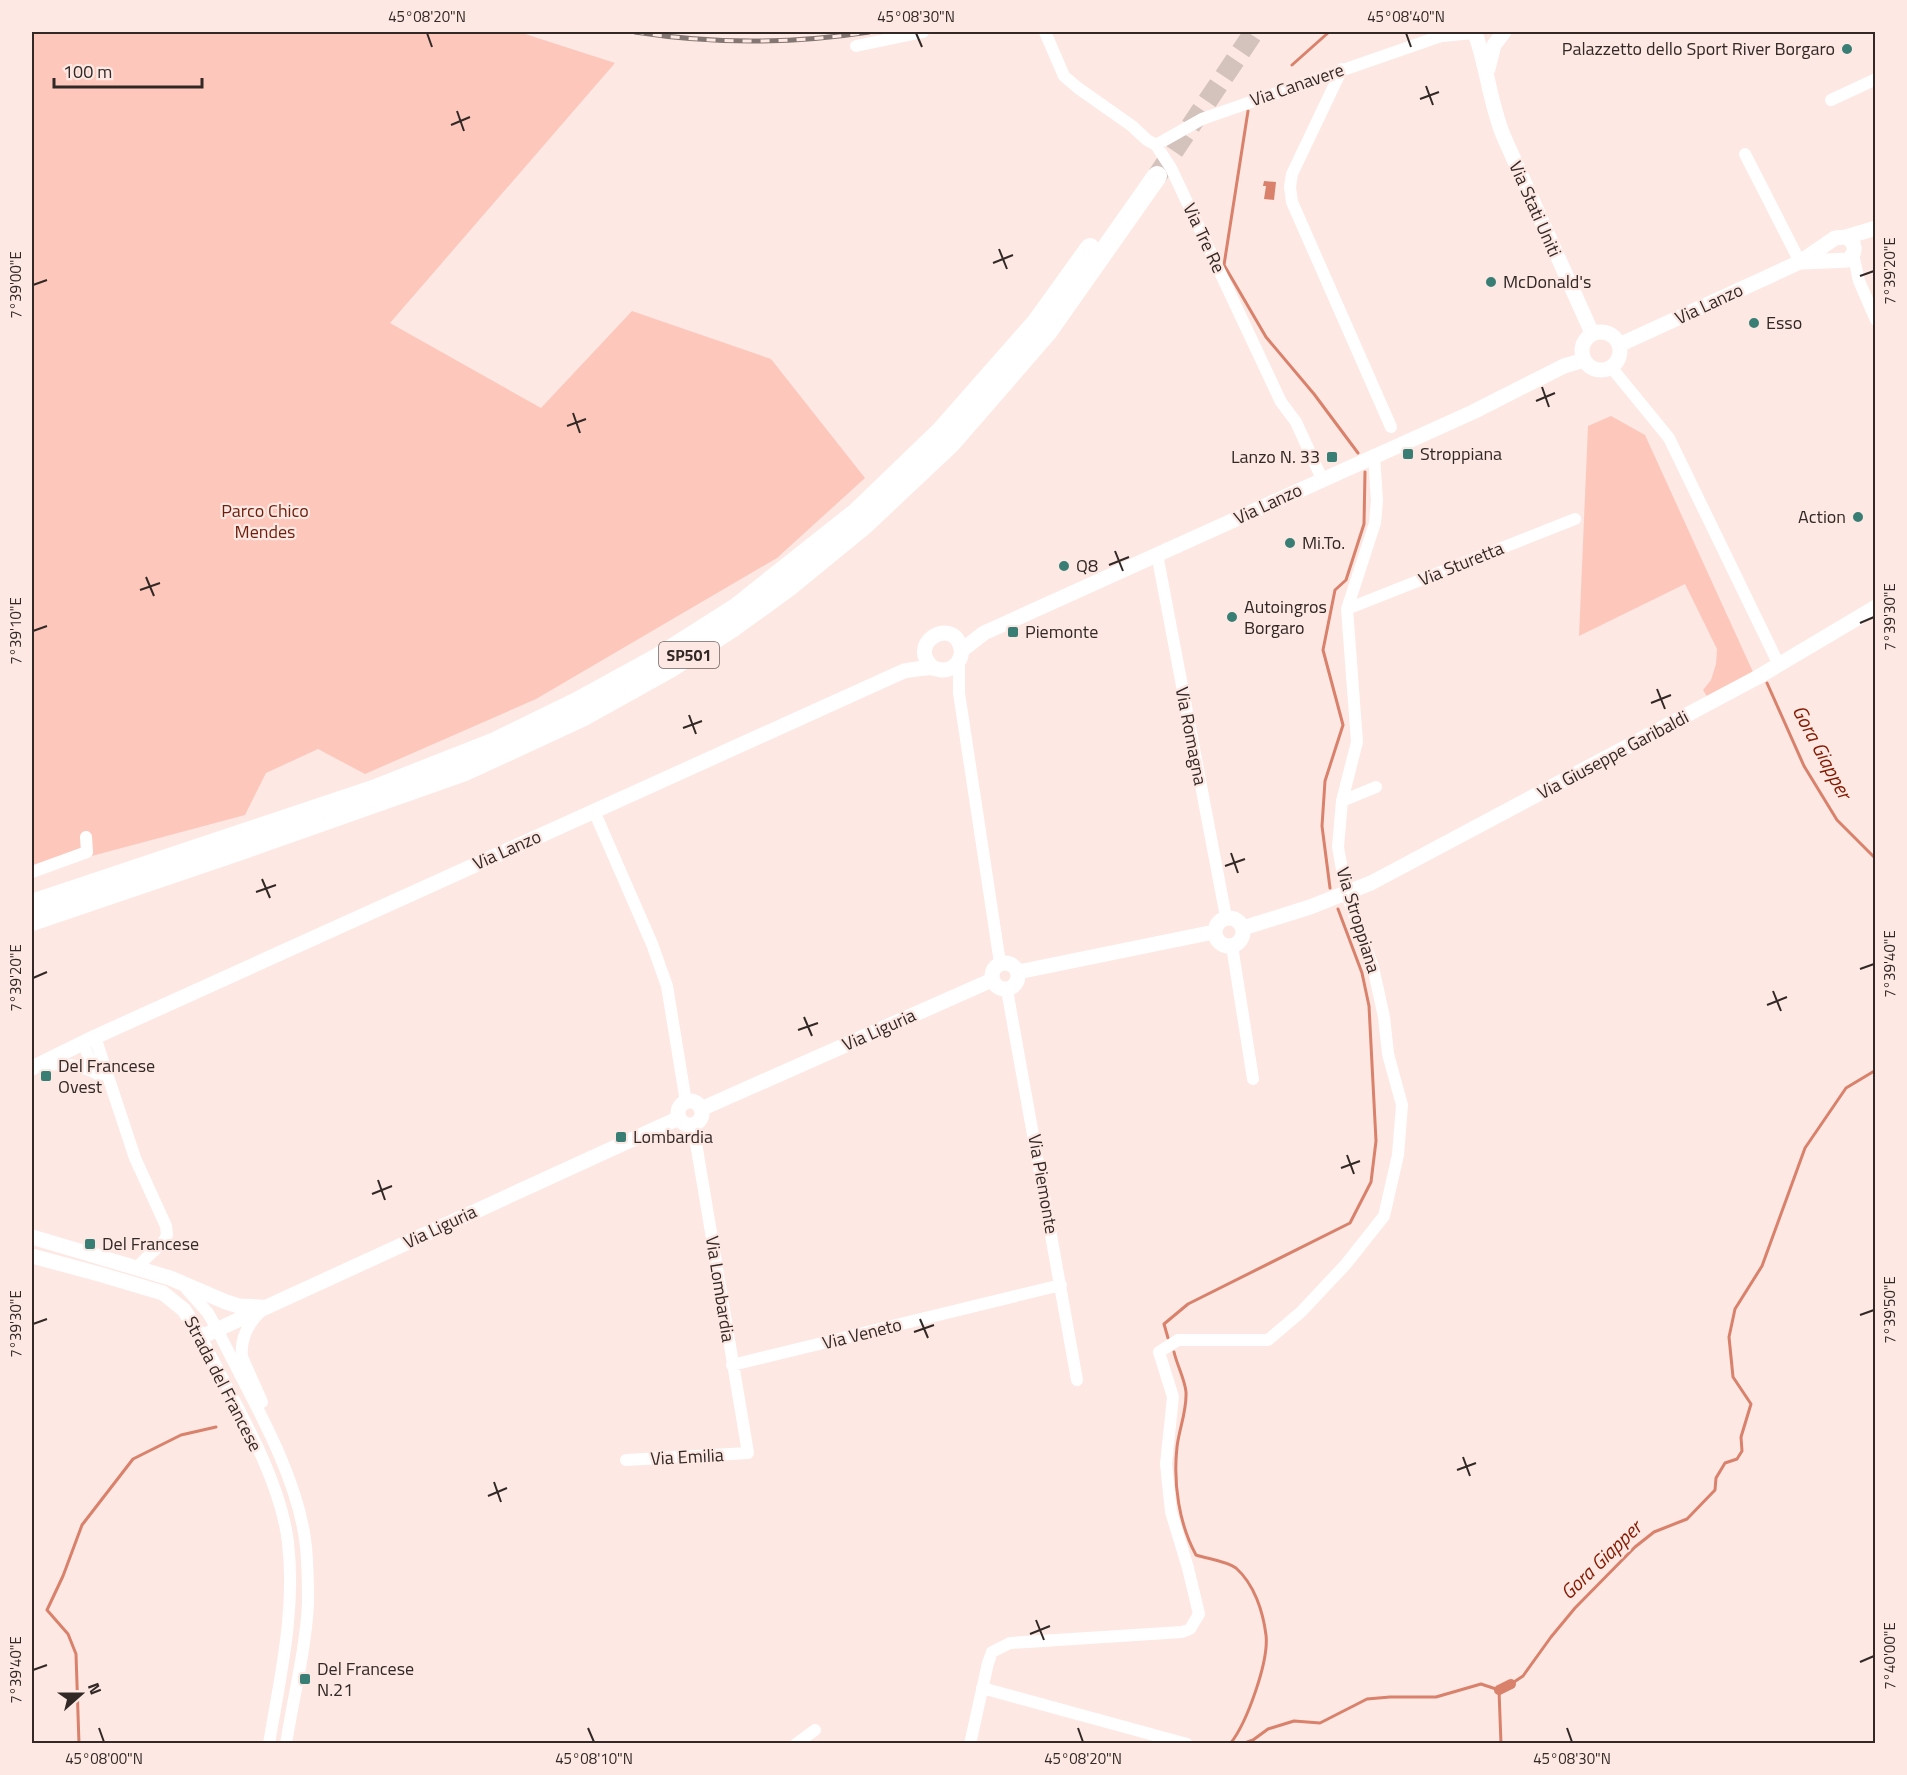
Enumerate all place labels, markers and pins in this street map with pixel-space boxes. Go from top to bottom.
place label: Palazzetto dello Sport River Borgaro [1562,35,1835,62]
marker: Palazzetto dello Sport River Borgaro [1840,42,1854,56]
place label: McDonald's [1503,268,1591,295]
marker: McDonald's [1484,275,1498,289]
place label: Esso [1766,309,1802,336]
marker: Esso [1747,316,1761,330]
place label: Stroppiana [1420,440,1502,467]
place label: Lanzo N. 33 [1231,443,1320,470]
marker: Stroppiana [1401,447,1415,461]
marker: Lanzo N. 33 [1325,450,1339,464]
place label: Action [1798,503,1846,530]
marker: Action [1851,510,1865,524]
place label: Mi.To. [1302,529,1345,556]
marker: Mi.To. [1283,536,1297,550]
place label: Q8 [1076,552,1098,579]
marker: Q8 [1057,559,1071,573]
place label: Autoingros Borgaro [1244,593,1327,641]
marker: Autoingros Borgaro [1225,610,1239,624]
place label: Piemonte [1025,618,1098,645]
marker: Piemonte [1006,625,1020,639]
place label: Del Francese Ovest [58,1052,155,1100]
marker: Del Francese Ovest [39,1069,53,1083]
place label: Lombardia [633,1123,713,1150]
marker: Lombardia [614,1130,628,1144]
place label: Del Francese [102,1230,199,1257]
marker: Del Francese [83,1237,97,1251]
place label: Del Francese N.21 [317,1655,414,1703]
marker: Del Francese N.21 [298,1672,312,1686]

